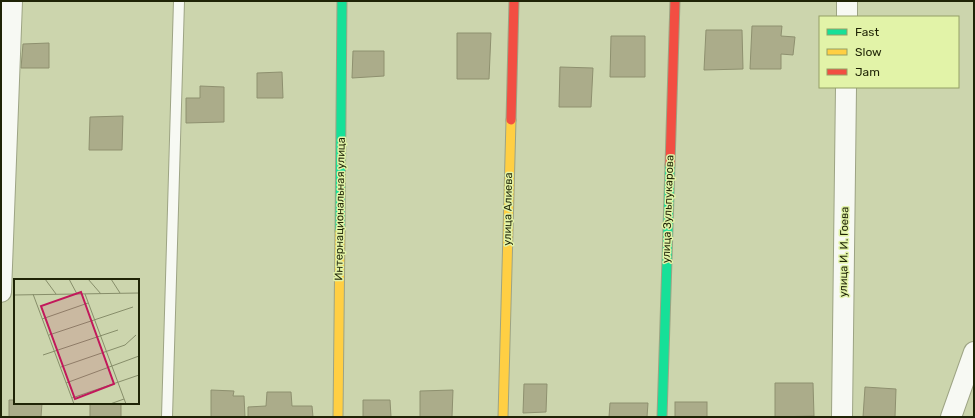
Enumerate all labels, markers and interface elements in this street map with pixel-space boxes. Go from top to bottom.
legend [819,16,959,88]
text: Fast [855,25,879,39]
text: Slow [855,45,882,59]
text: Jam [855,65,880,79]
street label: Интернациональная улица [332,137,348,281]
street label: улица Зульпукарова [660,155,676,263]
street label: улица Алиева [501,172,515,246]
street label: улица И. И. Гоева [837,207,851,297]
inset map [14,279,139,404]

